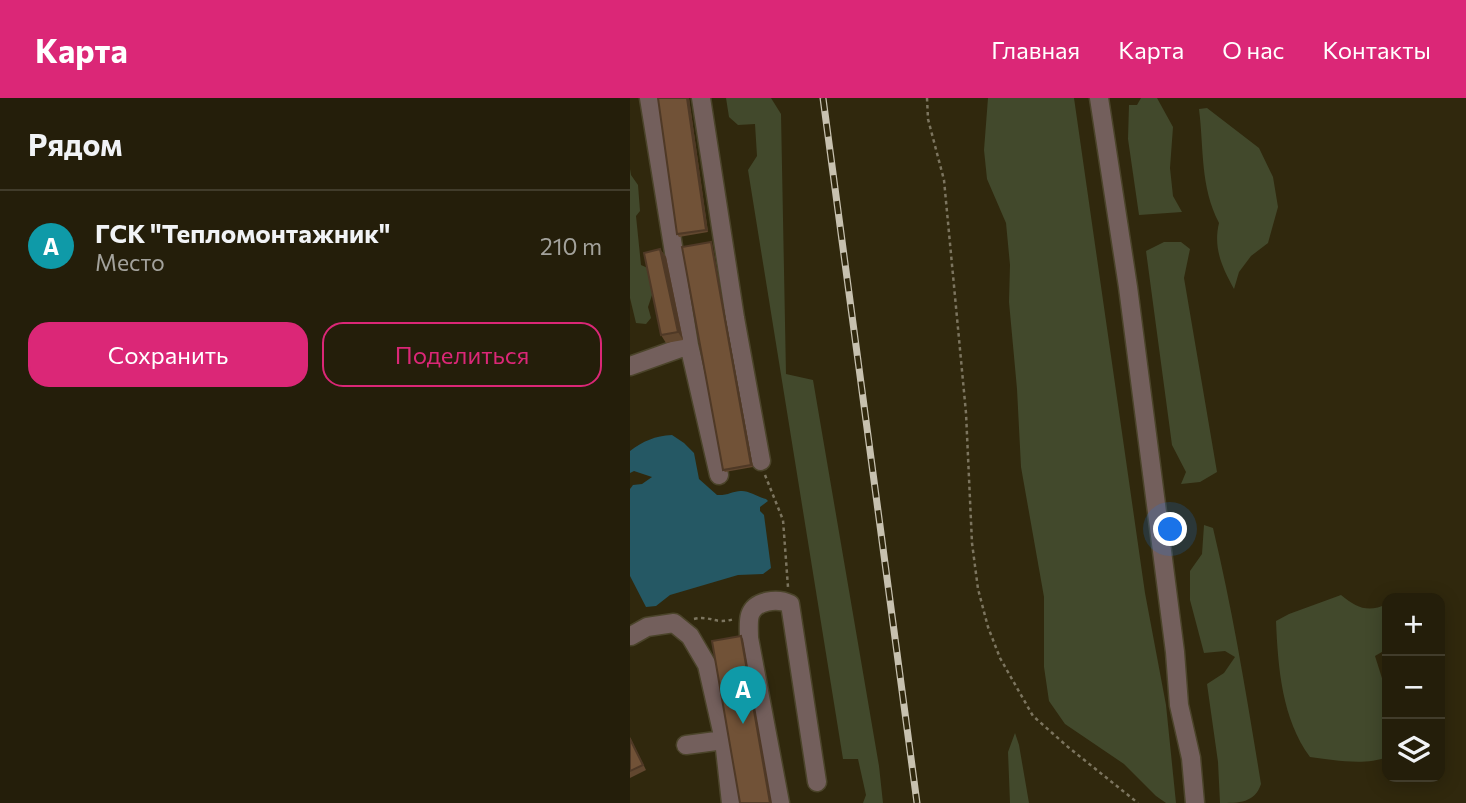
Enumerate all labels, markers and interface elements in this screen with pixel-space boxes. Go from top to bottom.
text: Карта [35,29,128,70]
text: Главная [991,35,1080,64]
text: Карта [1118,35,1184,64]
text: О нас [1222,35,1284,64]
text: Контакты [1322,35,1431,64]
text: Рядом [28,125,122,162]
text: ГСК "Тепломонтажник" [95,217,390,248]
text: A [43,232,59,260]
text: 210 m [540,232,602,260]
text: Место [95,248,165,276]
button: Сохранить [28,322,308,387]
button: Поделиться [322,322,602,387]
your location [1153,512,1187,546]
map controls [1382,593,1445,782]
button: + [1382,593,1445,656]
button: − [1382,656,1445,719]
pin: A [720,666,766,724]
button: layers [1382,719,1445,782]

